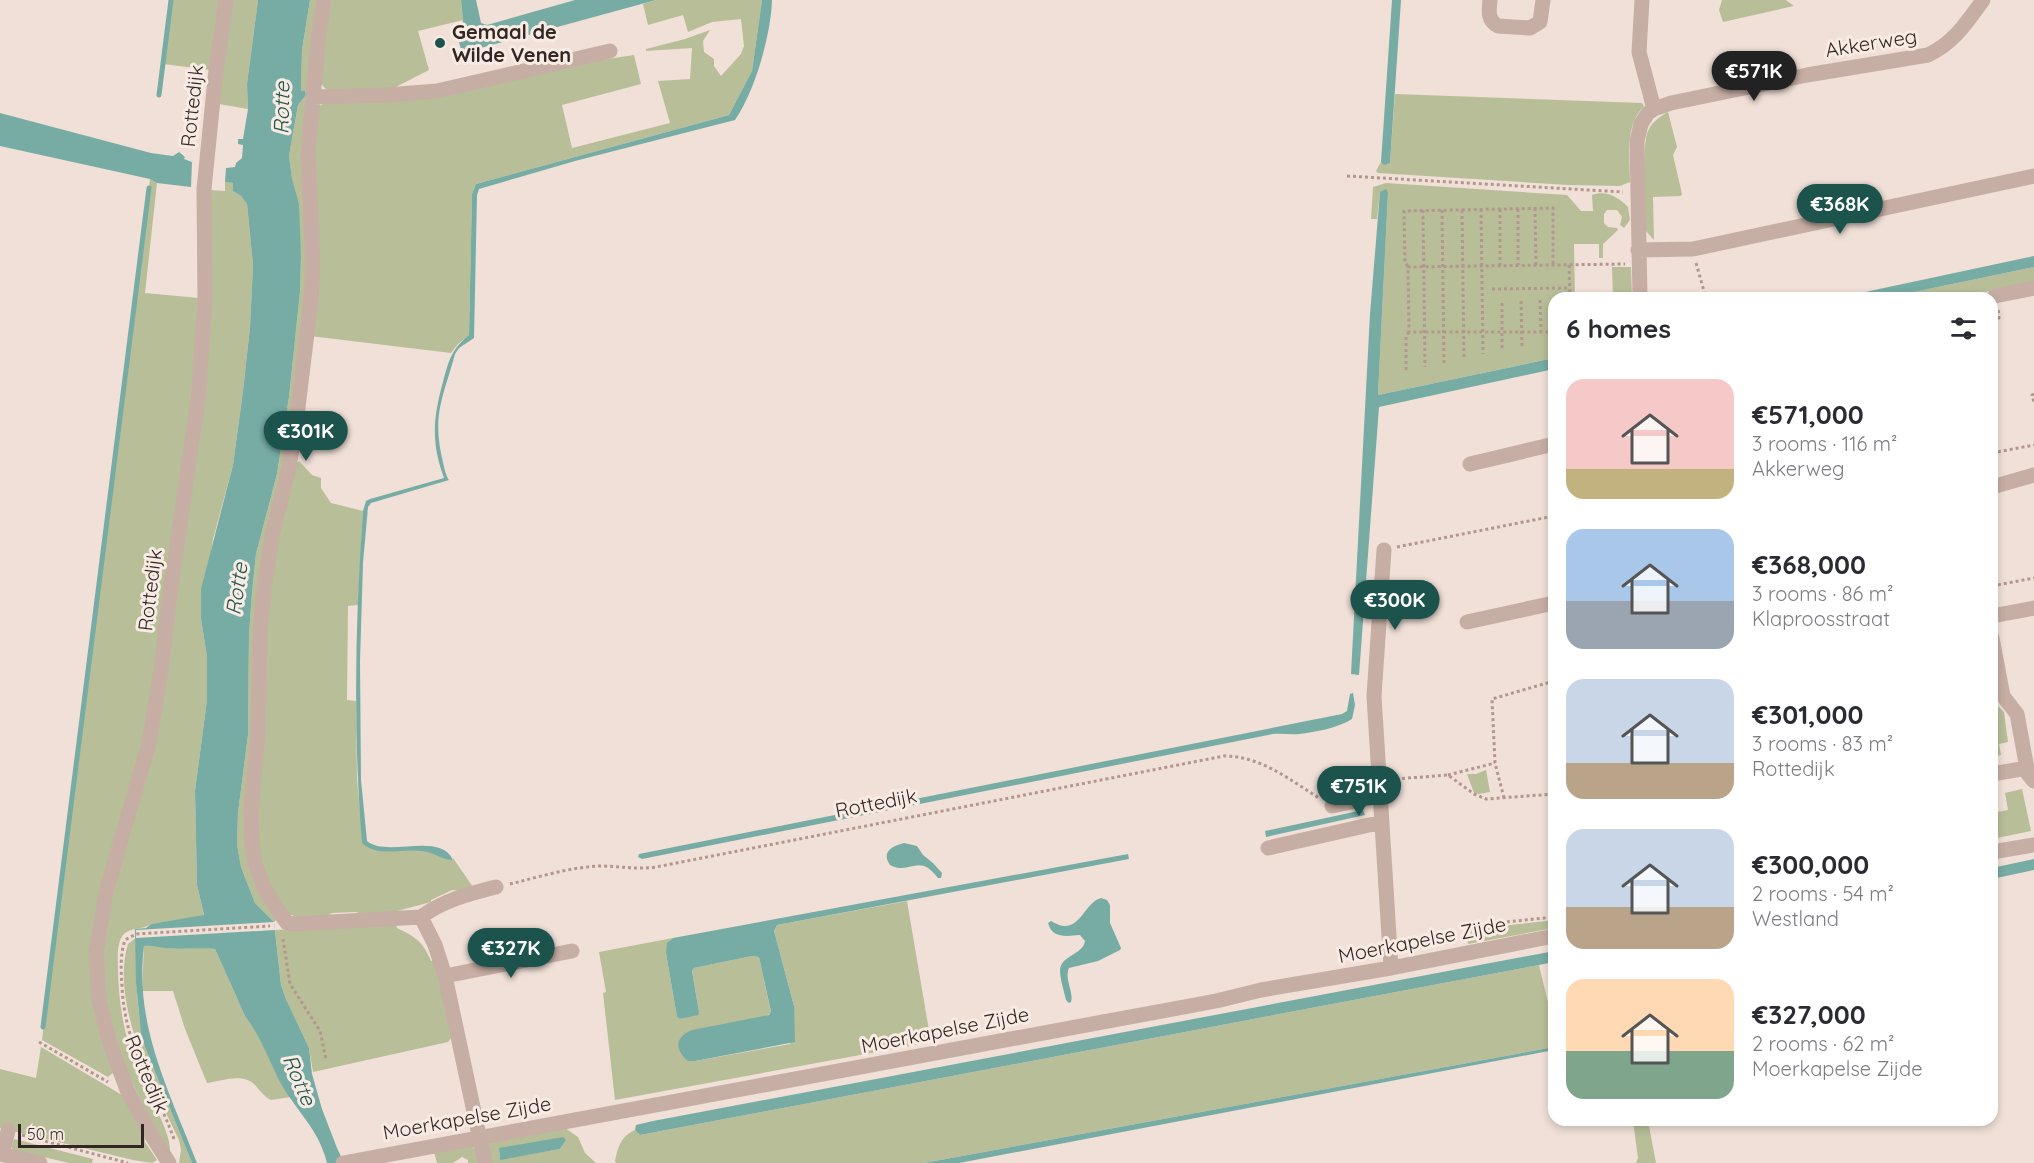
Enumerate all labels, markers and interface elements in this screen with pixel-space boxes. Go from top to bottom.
place label: Gemaal de Wilde Venen [452,19,571,67]
street label: Akkerweg [1823,23,1919,62]
marker: Gemaal de Wilde Venen [433,36,447,50]
pin: €571K [1712,51,1796,102]
text: €571K [1726,58,1782,83]
street label: Rottedijk [175,64,208,148]
water label: Rotte [268,80,294,135]
pin: €368K [1798,184,1882,235]
text: €368K [1811,191,1869,216]
text: 6 homes [1566,312,1671,345]
icon: filters [1947,312,1980,345]
text: €571,000 [1752,398,1864,431]
icon: home [1614,403,1686,475]
pin: €301K [264,411,348,462]
text: €301K [278,418,334,443]
text: 3 rooms · 116 m² [1752,431,1897,456]
text: Akkerweg [1752,456,1845,481]
street label: Rottedijk [132,547,167,632]
text: €368,000 [1752,548,1866,581]
icon: home [1614,553,1686,625]
water label: Rotte [219,560,253,617]
pin: €300K [1353,580,1437,631]
text: 3 rooms · 86 m² [1752,581,1893,606]
text: €300K [1365,587,1425,612]
text: Klaproosstraat [1752,606,1890,631]
text: €301,000 [1752,698,1863,731]
icon: home [1614,703,1686,775]
text: 3 rooms · 83 m² [1752,731,1893,756]
text: Rottedijk [1752,756,1835,781]
pin: €751K [1317,766,1401,817]
text: €751K [1331,773,1387,798]
street label: Rottedijk [833,782,919,823]
text: €300,000 [1752,848,1869,881]
icon: home [1614,853,1686,925]
text: 2 rooms · 54 m² [1752,881,1894,906]
text: Westland [1752,906,1839,931]
street label: Moerkapelse Zijde [1336,911,1508,968]
pin: €327K [469,928,553,979]
text: €327K [482,935,540,960]
text: €327,000 [1752,998,1866,1031]
street label: Moerkapelse Zijde [859,1001,1031,1058]
icon: home [1614,1003,1686,1075]
street label: Rottedijk [120,1031,175,1117]
text: 2 rooms · 62 m² [1752,1031,1894,1056]
water label: Rotte [278,1050,323,1110]
text: Moerkapelse Zijde [1752,1056,1923,1081]
street label: Moerkapelse Zijde [381,1090,553,1145]
scale bar [18,1121,144,1148]
text: 50 m [27,1124,64,1144]

